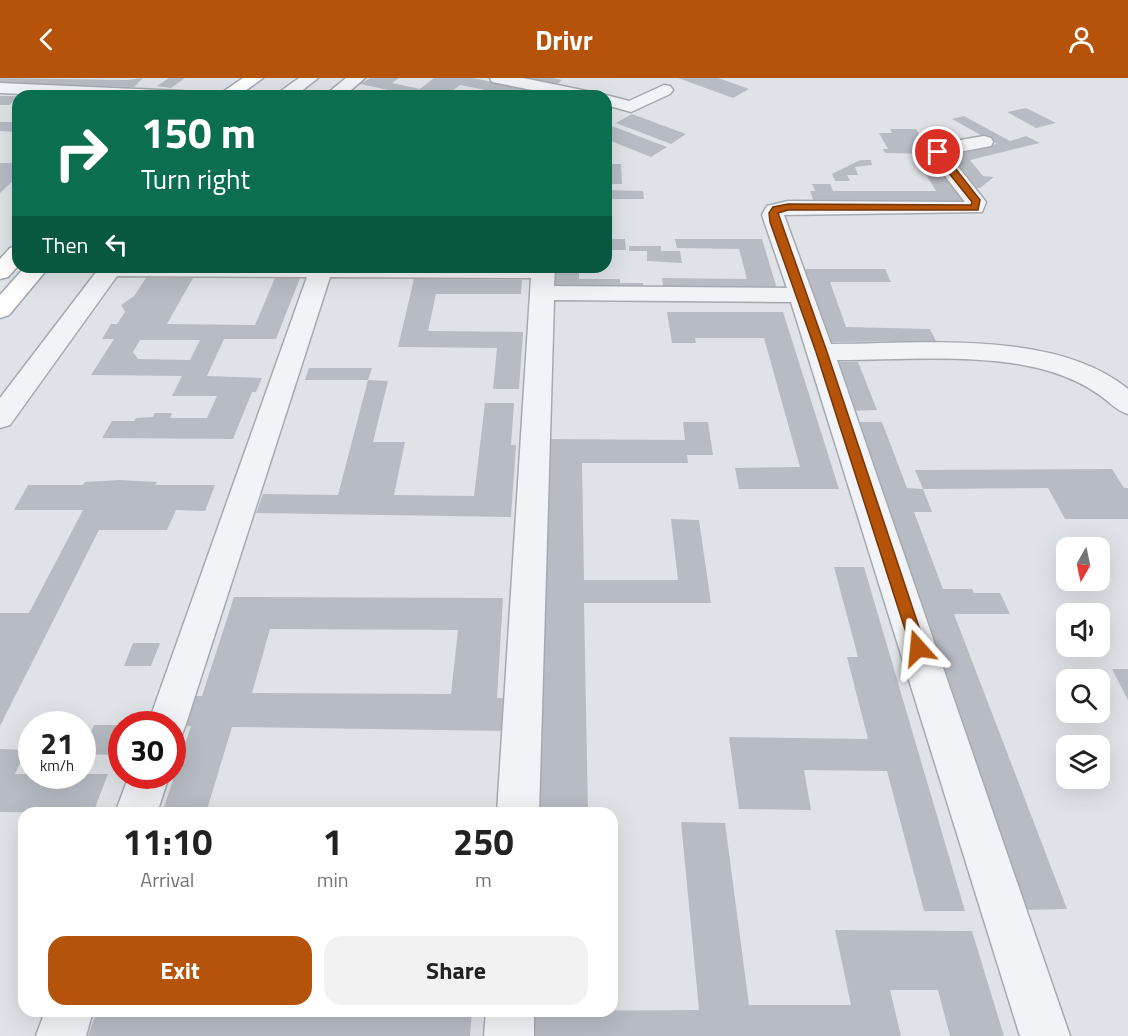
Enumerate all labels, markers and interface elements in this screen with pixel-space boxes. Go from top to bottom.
text: Drivr [535,19,593,60]
icon: back [30,23,63,56]
icon: person [1065,23,1098,56]
text: 150 m [141,100,256,164]
icon: right [42,114,120,192]
pin [912,126,963,177]
icon: arrive [921,135,954,168]
text: Turn right [141,158,250,199]
text: Then [42,228,88,262]
icon: left [100,228,133,261]
north arrow [1056,537,1110,591]
map controls [1056,537,1110,789]
button: sound [1056,603,1110,657]
position arrow [886,616,950,680]
button: search [1056,669,1110,723]
speed limit sign: 30 [108,711,186,789]
text: 21 [40,720,74,766]
button: layers [1056,735,1110,789]
text: km/h [40,754,74,777]
text: 11:10 [122,814,212,869]
text: 1 [323,814,343,869]
text: 250 [453,814,514,869]
text: Arrival [140,864,195,895]
text: min [317,864,349,895]
text: m [475,864,492,895]
button: Exit [48,936,312,1005]
button: Share [324,936,588,1005]

